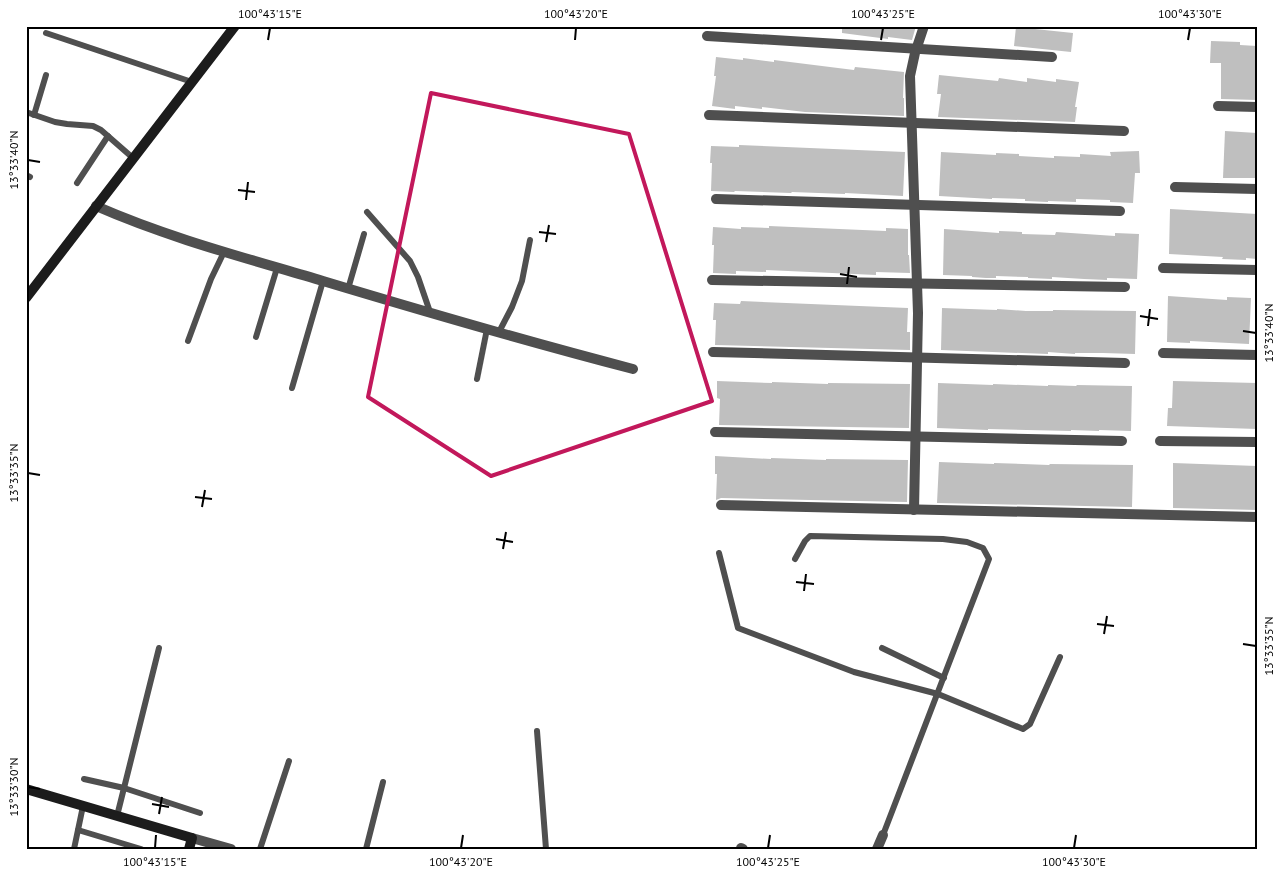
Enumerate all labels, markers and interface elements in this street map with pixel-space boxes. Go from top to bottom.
text: 100°43'15"E [238,6,302,21]
text: 100°43'20"E [544,6,608,21]
text: 100°43'25"E [851,6,915,21]
text: 100°43'30"E [1158,6,1222,21]
text: 13°33'40"N [6,130,21,190]
text: 13°33'40"N [1261,303,1276,363]
text: 13°33'35"N [6,443,21,503]
text: 13°33'35"N [1261,616,1276,676]
text: 13°33'30"N [6,757,21,817]
text: 100°43'15"E [123,854,187,869]
text: 100°43'20"E [429,854,493,869]
text: 100°43'25"E [736,854,800,869]
text: 100°43'30"E [1042,854,1106,869]

